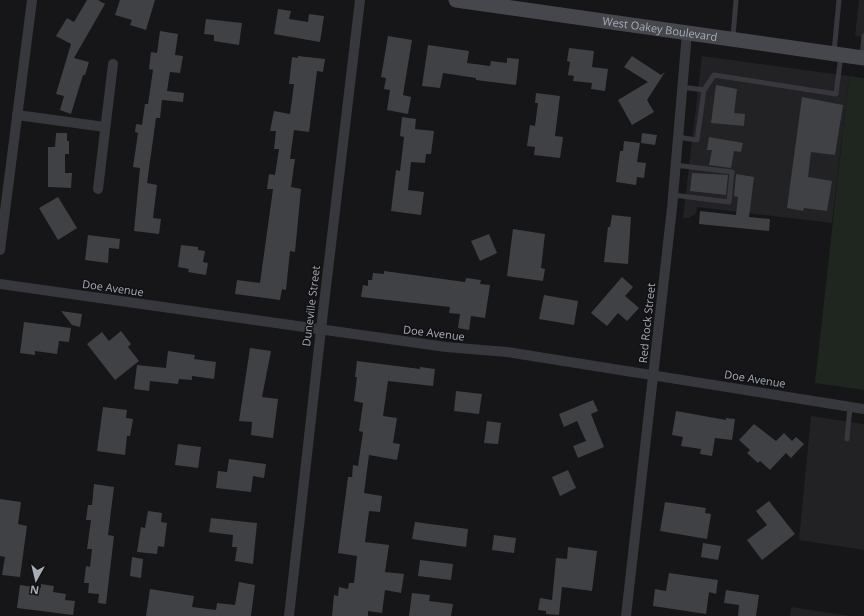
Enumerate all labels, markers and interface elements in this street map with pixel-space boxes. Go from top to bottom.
street label: West Oakey Boulevard [602,13,718,44]
street label: Duneville Street [298,265,323,347]
street label: Doe Avenue [81,276,145,299]
street label: Red Rock Street [635,282,658,364]
street label: Doe Avenue [402,321,466,344]
street label: Doe Avenue [723,366,787,391]
north arrow [16,560,56,600]
text: N [29,582,40,598]

